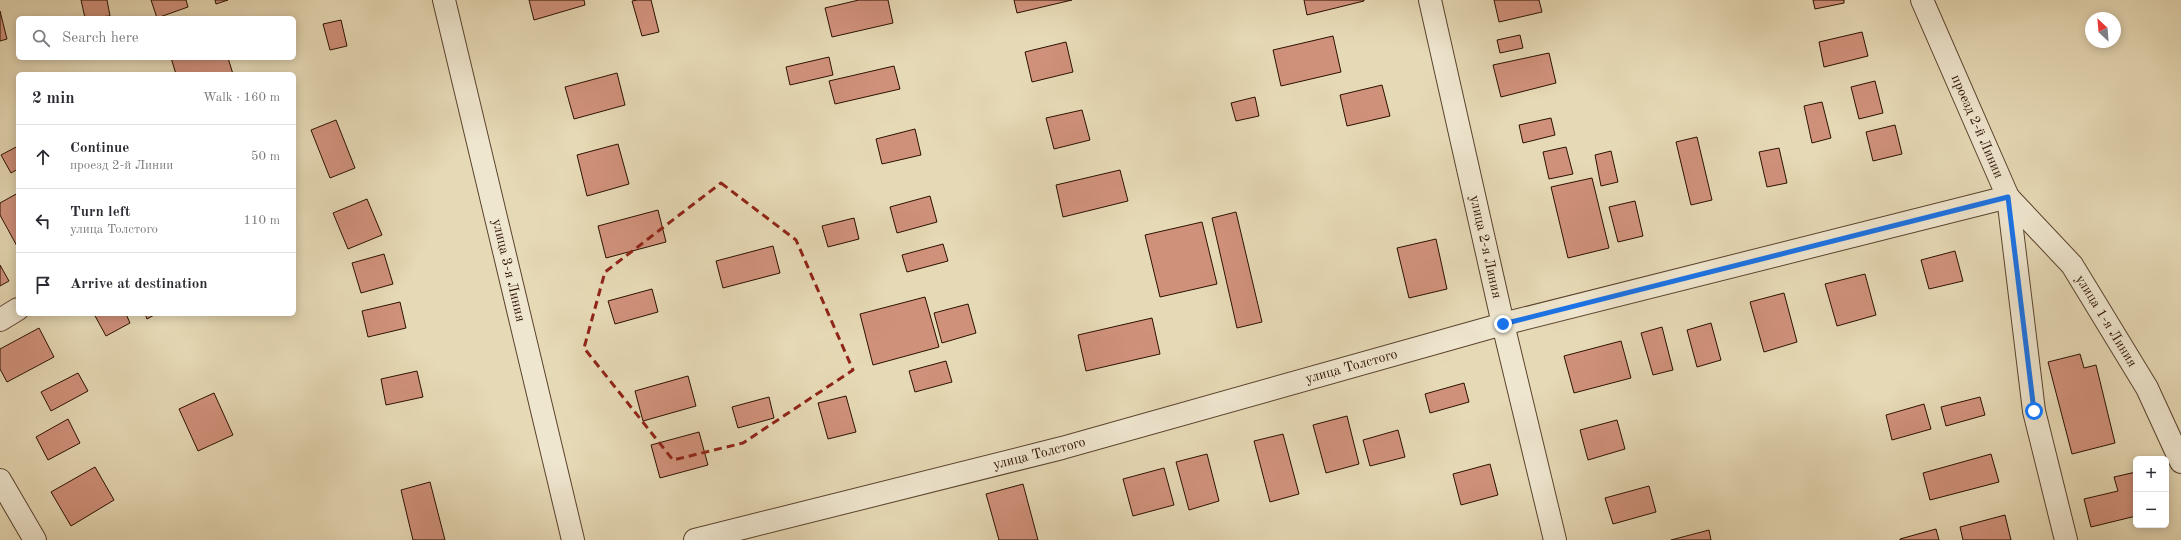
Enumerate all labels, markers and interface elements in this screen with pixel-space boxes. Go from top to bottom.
north arrow [2085,12,2121,48]
search box [16,16,296,60]
icon: search [30,27,52,49]
text: Search here [62,31,139,46]
street label: проезд 2-й Линии [1949,73,2006,180]
text: 2 min [32,90,75,107]
text: Walk · 160 m [203,91,280,104]
text: Continue [70,141,129,156]
icon: ahead [32,146,54,168]
text: 50 m [251,150,280,163]
text: проезд 2-й Линии [70,159,173,172]
street label: улица 2-я Линия [1467,194,1504,300]
text: Turn left [70,205,130,220]
icon: left [32,210,54,232]
text: 110 m [243,214,280,227]
street label: улица 3-я Линия [490,218,528,323]
text: улица Толстого [70,223,158,236]
street label: улица 1-я Линия [2073,272,2140,370]
icon: arrive [32,274,54,296]
text: Arrive at destination [70,277,208,292]
route end [1494,315,1512,333]
street label: улица Толстого [1304,347,1399,386]
route start [2025,402,2043,420]
street label: улица Толстого [992,435,1087,472]
map controls [2133,456,2169,528]
button: + [2133,456,2169,492]
button: − [2133,492,2169,528]

